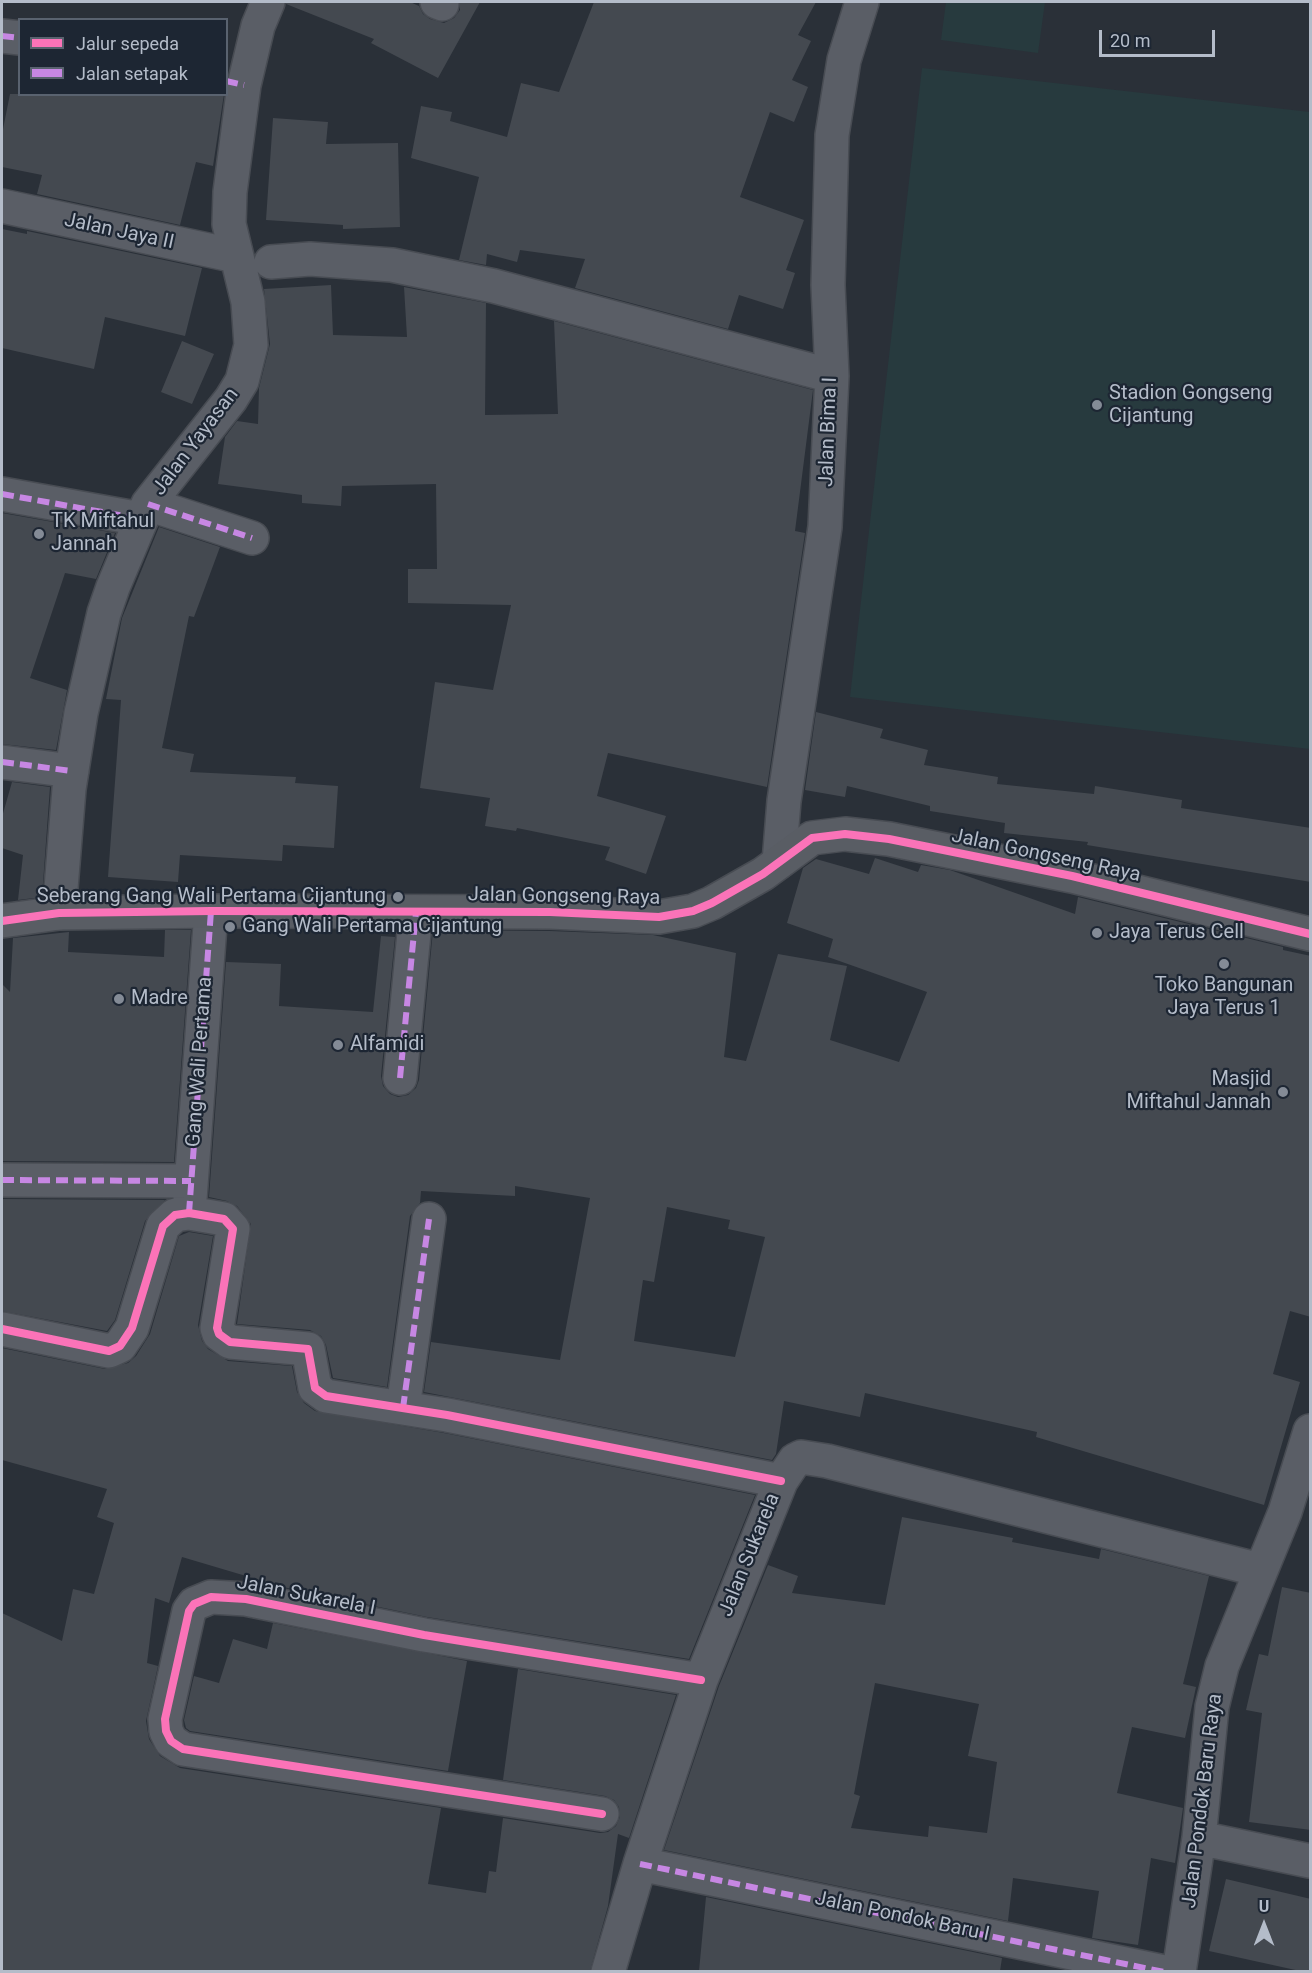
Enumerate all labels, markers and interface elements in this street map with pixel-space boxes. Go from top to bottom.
legend [18,18,228,96]
scale bar [1102,18,1218,56]
text: 20 m [1110,30,1150,51]
text: Jalur sepeda [76,33,179,54]
text: Jalan setapak [76,63,188,84]
street label: Jalan Jaya II [62,209,176,255]
street label: Jalan Bima I [815,377,843,487]
place label: Stadion Gongseng Cijantung [1109,382,1272,429]
street label: Jalan Yayasan [148,384,244,500]
marker: Stadion Gongseng Cijantung [1090,398,1104,412]
place label: TK Miftahul Jannah [51,510,154,557]
marker: TK Miftahul Jannah [32,527,46,541]
street label: Jalan Gongseng Raya [949,824,1143,888]
street label: Jalan Gongseng Raya [468,883,660,911]
place label: Seberang Gang Wali Pertama Cijantung [37,885,386,909]
marker: Seberang Gang Wali Pertama Cijantung [391,890,405,904]
place label: Gang Wali Pertama Cijantung [242,915,502,939]
marker: Gang Wali Pertama Cijantung [223,920,237,934]
place label: Jaya Terus Cell [1109,921,1244,945]
marker: Jaya Terus Cell [1090,926,1104,940]
marker: Toko Bangunan Jaya Terus 1 [1217,957,1231,971]
place label: Toko Bangunan Jaya Terus 1 [1155,974,1293,1021]
street label: Gang Wali Pertama [182,976,218,1148]
place label: Madre [131,987,188,1011]
marker: Madre [112,992,126,1006]
place label: Alfamidi [350,1033,424,1057]
marker: Alfamidi [331,1038,345,1052]
place label: Masjid Miftahul Jannah [1127,1068,1271,1115]
marker: Masjid Miftahul Jannah [1276,1085,1290,1099]
street label: Jalan Sukarela [714,1490,786,1620]
street label: Jalan Sukarela I [235,1571,377,1621]
street label: Jalan Pondok Baru Raya [1178,1692,1228,1910]
street label: Jalan Pondok Baru I [812,1887,992,1947]
north arrow [1234,1895,1294,1955]
text: U [1259,1897,1269,1916]

